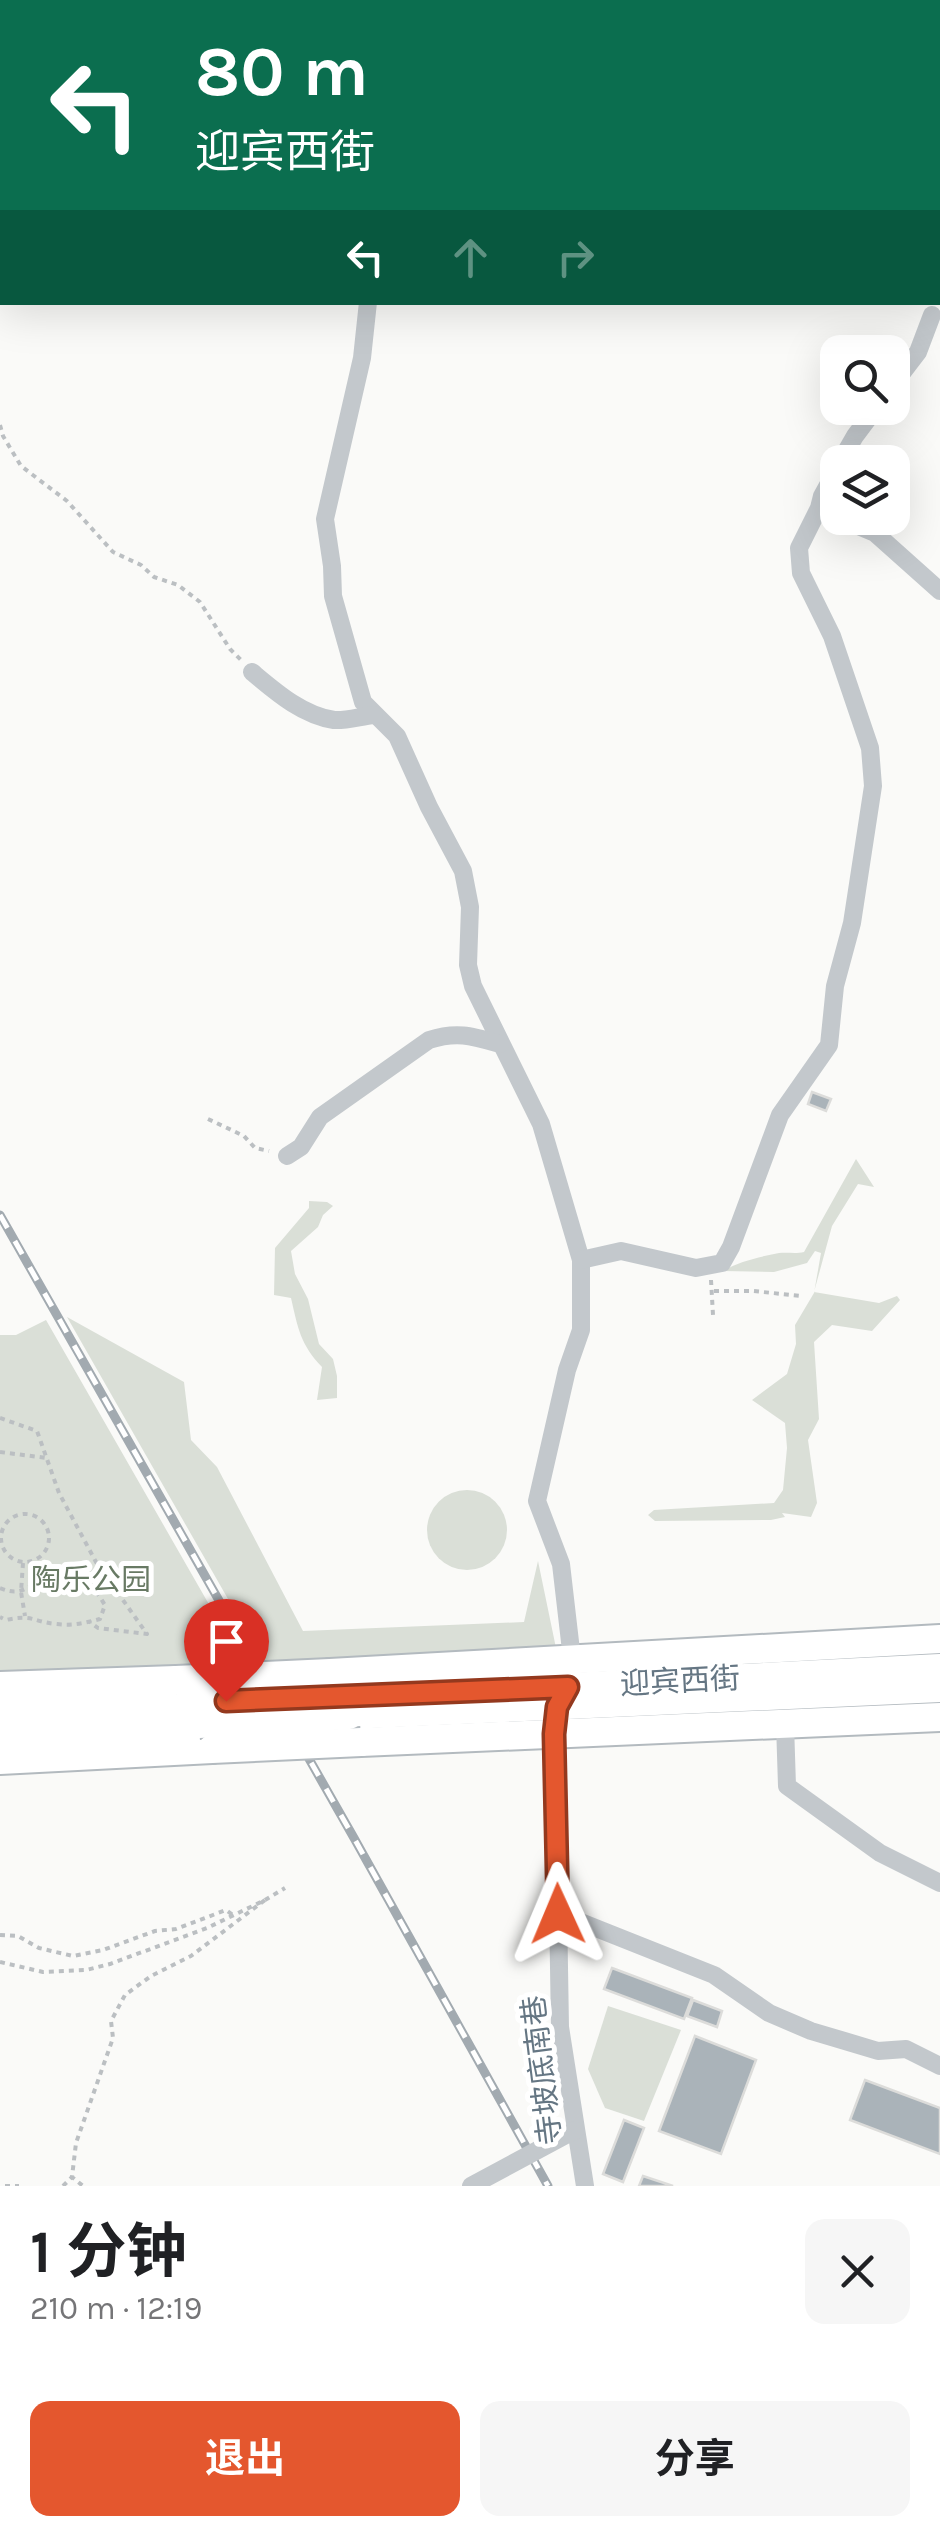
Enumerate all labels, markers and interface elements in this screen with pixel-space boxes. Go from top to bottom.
text: 80 m [195,31,369,113]
icon: left [30,40,160,170]
text: 迎宾西街 [195,126,375,178]
icon: left [338,230,393,285]
icon: ahead [443,230,498,285]
icon: right [548,230,603,285]
map controls [820,335,910,535]
button: search [820,335,910,425]
button: layers [820,445,910,535]
park label: 陶乐公园 [31,1562,151,1598]
pin [184,1599,269,1702]
icon: arrive [199,1614,254,1669]
street label: 迎宾西街 [619,1660,741,1702]
position arrow [506,1862,610,1966]
street label: 寺坡底南巷 [515,1993,569,2147]
text: 1 分钟 [30,2217,187,2287]
button: close [805,2219,910,2324]
text: 210 m · 12:19 [30,2290,202,2327]
button: 退出 [30,2401,460,2516]
button: 分享 [480,2401,910,2516]

